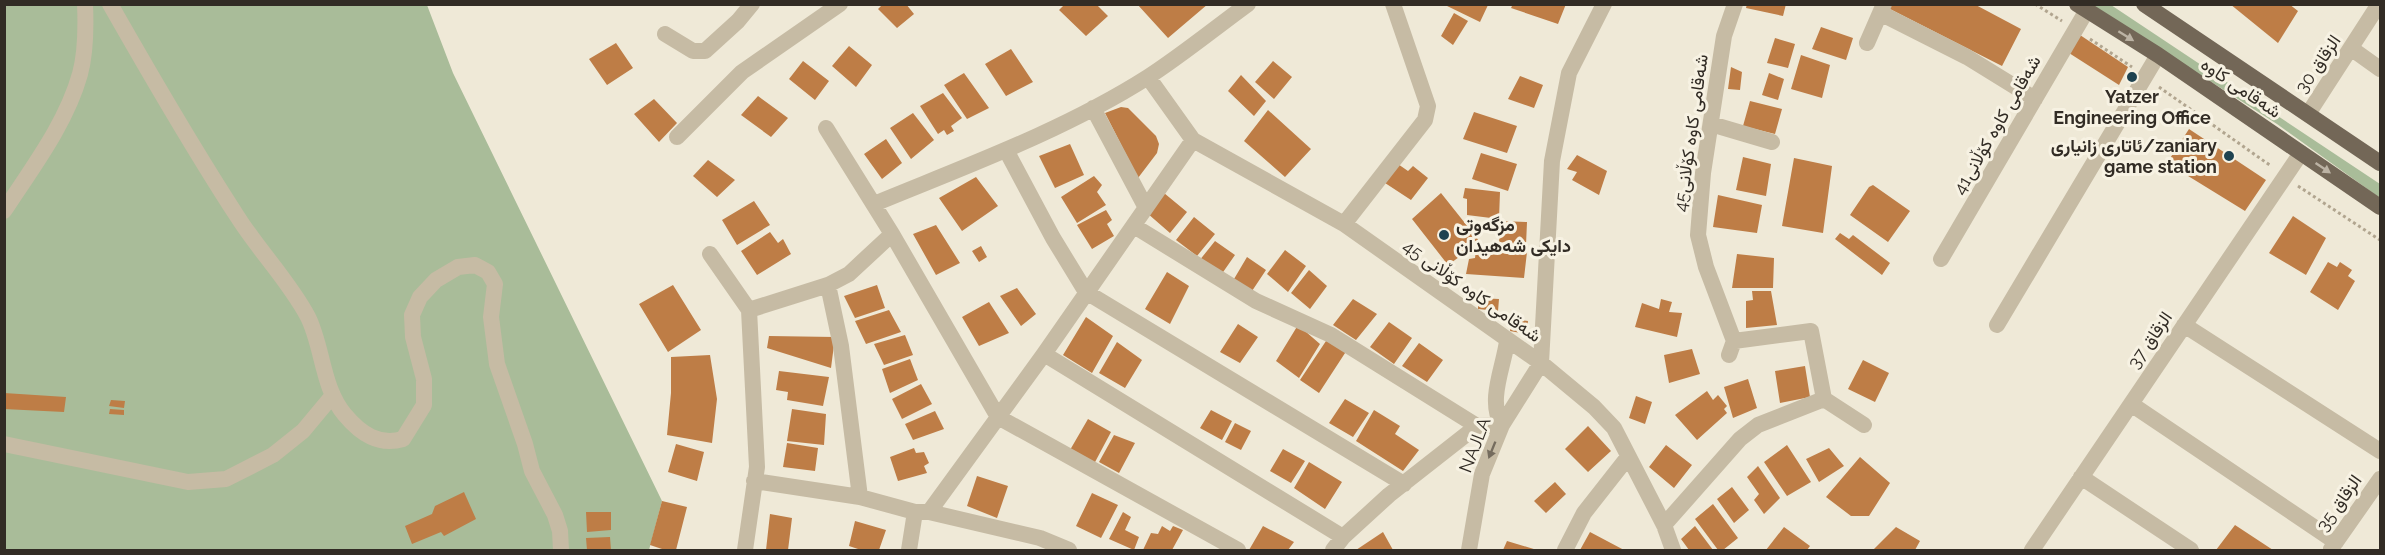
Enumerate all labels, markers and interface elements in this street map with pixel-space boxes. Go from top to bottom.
one-way arrow [2118,30,2135,41]
street label: الزقاق 30 [2291,31,2345,97]
street label: شەقامی کاوە کۆڵانی41 [1948,52,2046,198]
street label: شەقامی کاوە کۆڵانی45 [1669,53,1713,213]
street label: شەقامی کاوە [2197,53,2285,123]
marker: Yatzer Engineering Office [2125,70,2139,84]
place label: Yatzer Engineering Office [2053,86,2211,128]
place label: ئاتاری زانیاری/zaniary game station [2051,135,2217,177]
marker: ئاتاری زانیاری/zaniary game station [2222,149,2236,163]
one-way arrow [2315,162,2331,174]
place label: مزگەوتی دایکی شەهیدان [1456,214,1571,257]
marker: مزگەوتی دایکی شەهیدان [1437,228,1451,242]
street label: شەقامی کاوە کۆڵانی 45 [1399,235,1545,347]
street label: الزقاق 37 [2123,307,2177,373]
street label: NAJLA [1454,414,1495,475]
one-way arrow [1487,441,1496,459]
street label: الزقاق 35 [2311,470,2367,536]

